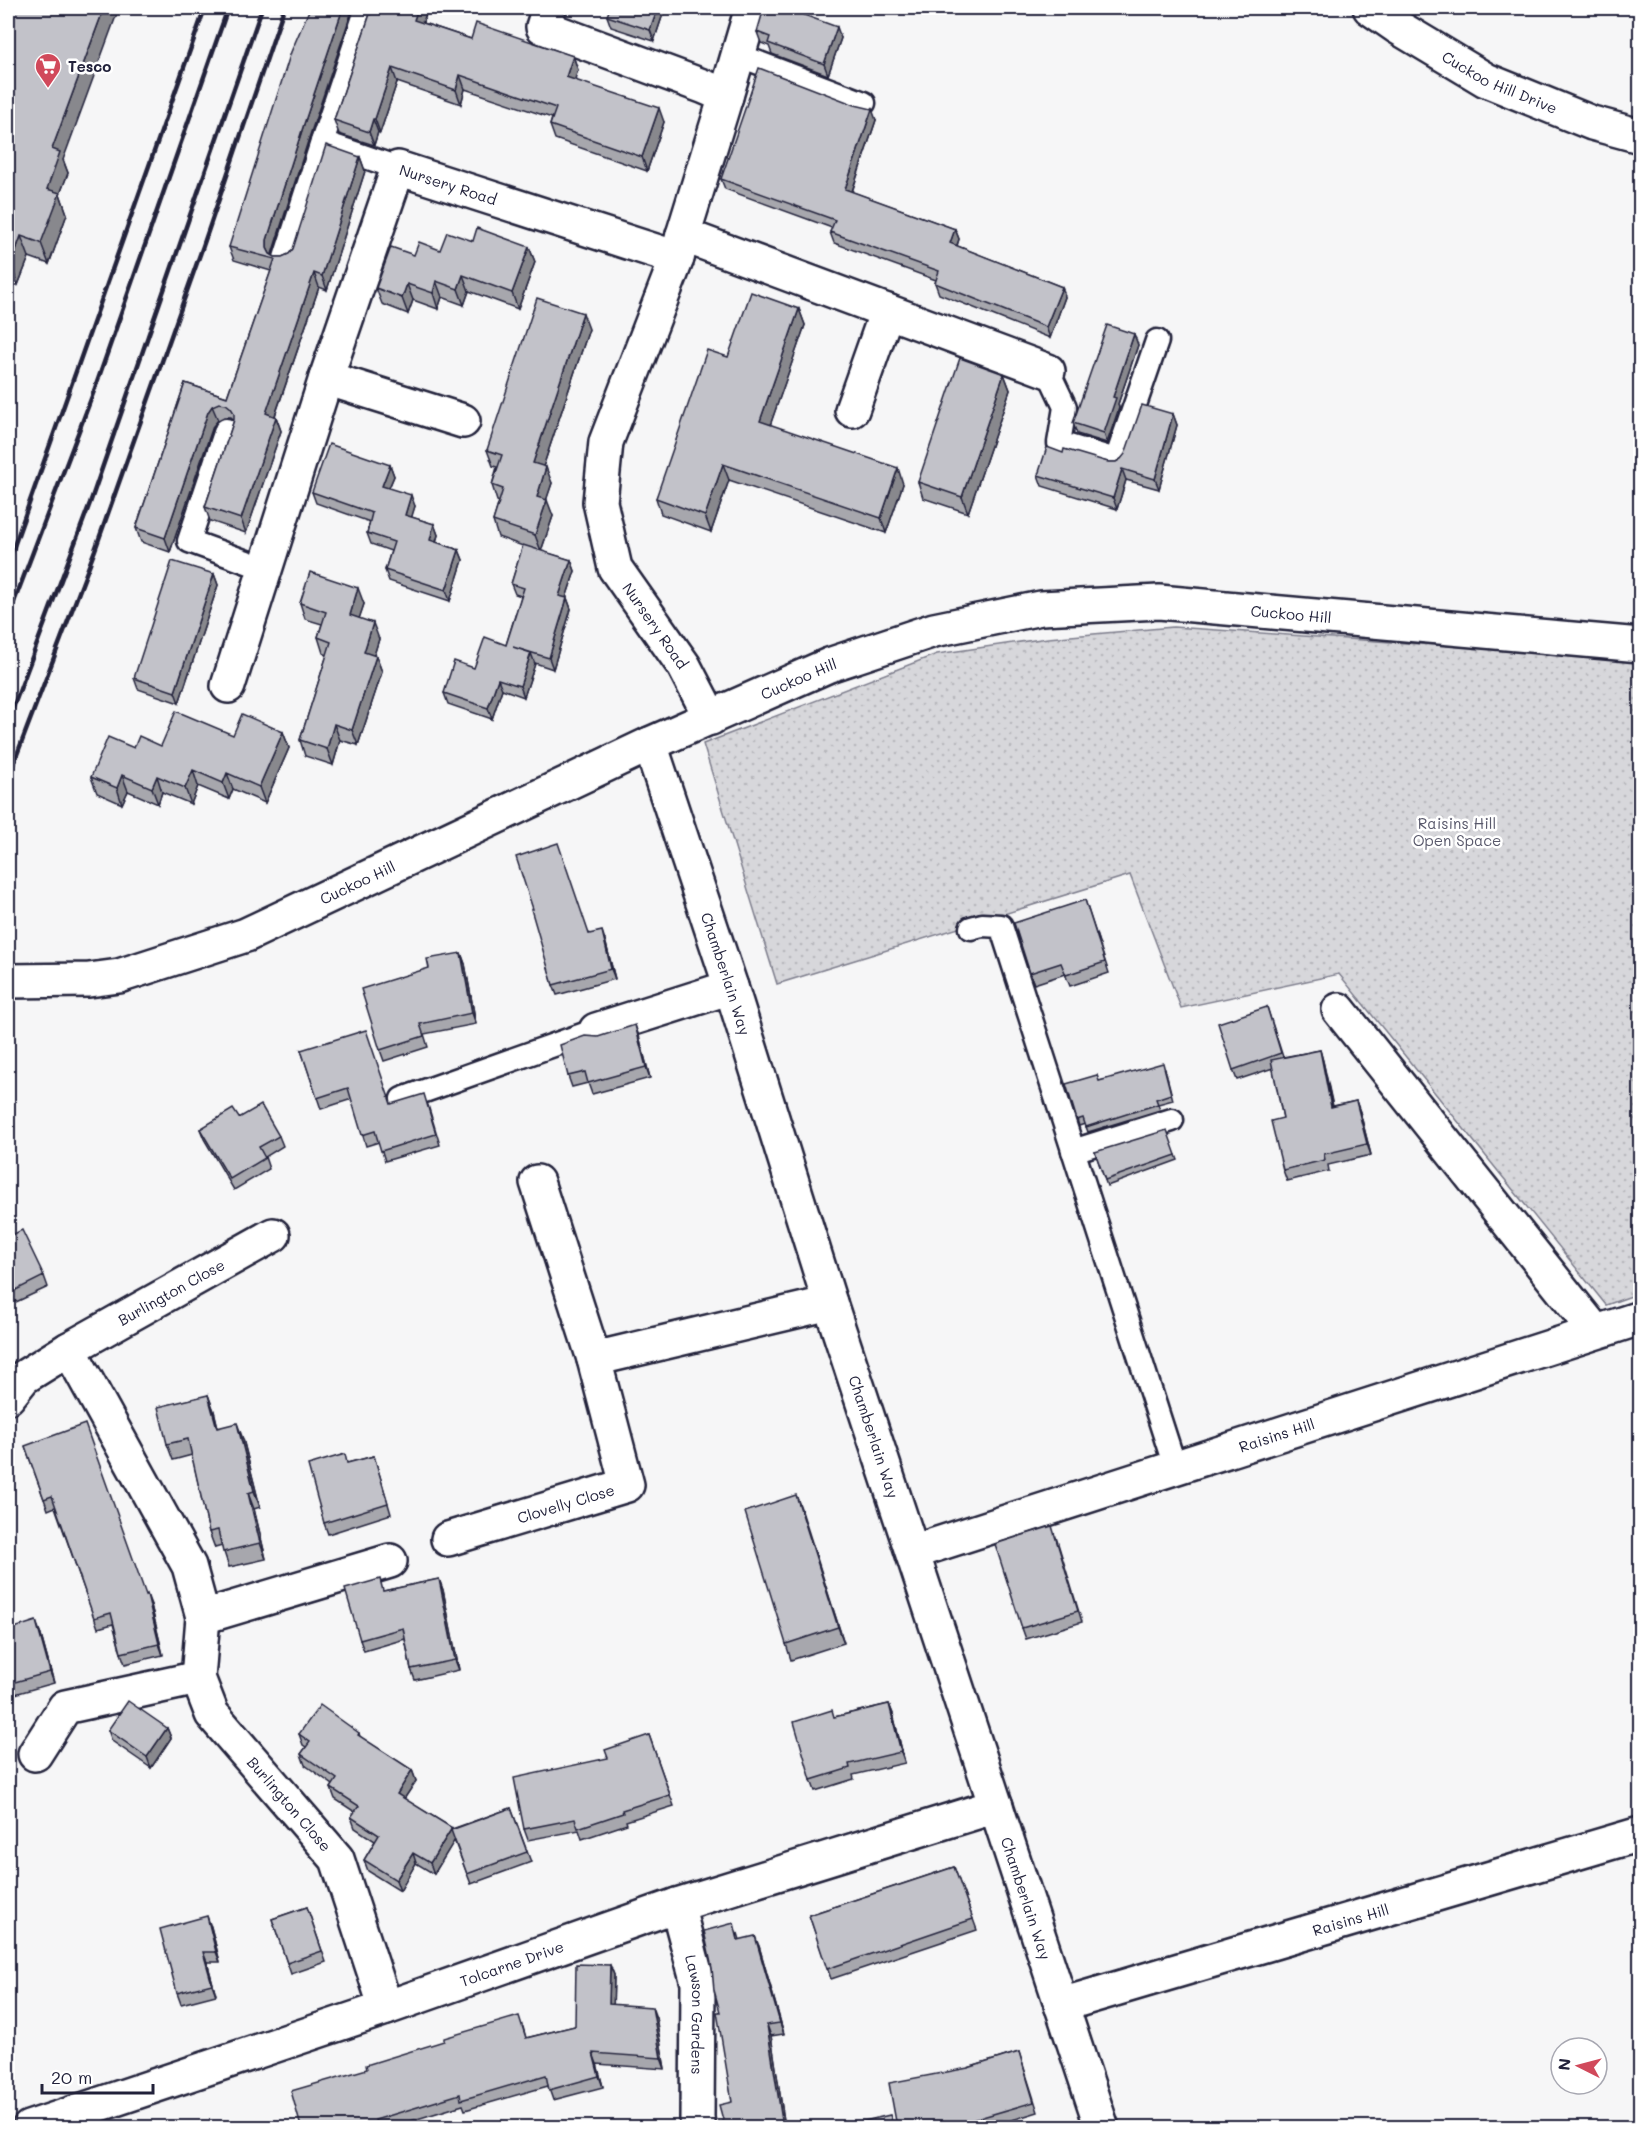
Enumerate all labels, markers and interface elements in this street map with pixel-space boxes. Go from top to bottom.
street label: Cuckoo Hill Drive [1438,46,1560,118]
supermarket icon: Tesco [33,51,63,89]
place label: Tesco [68,56,111,76]
street label: Nursery Road [397,159,499,209]
street label: Nursery Road [618,579,693,673]
street label: Cuckoo Hill [1250,600,1332,627]
street label: Cuckoo Hill [757,653,839,704]
park label: Raisins Hill Open Space [1413,813,1501,850]
street label: Cuckoo Hill [316,856,398,909]
street label: Chamberlain Way [697,910,756,1038]
street label: Burlington Close [114,1254,228,1330]
street label: Chamberlain Way [845,1373,904,1501]
street label: Raisins Hill [1236,1413,1317,1457]
street label: Clovelly Close [515,1479,617,1528]
street label: Burlington Close [243,1752,336,1856]
street label: Chamberlain Way [997,1834,1056,1962]
street label: Raisins Hill [1310,1899,1391,1940]
street label: Tolcarne Drive [457,1936,566,1991]
street label: Lawson Gardens [681,1952,708,2075]
north arrow [1549,2036,1609,2096]
scale bar [42,2057,153,2095]
text: N [1553,2057,1575,2072]
text: 20 m [51,2065,92,2089]

